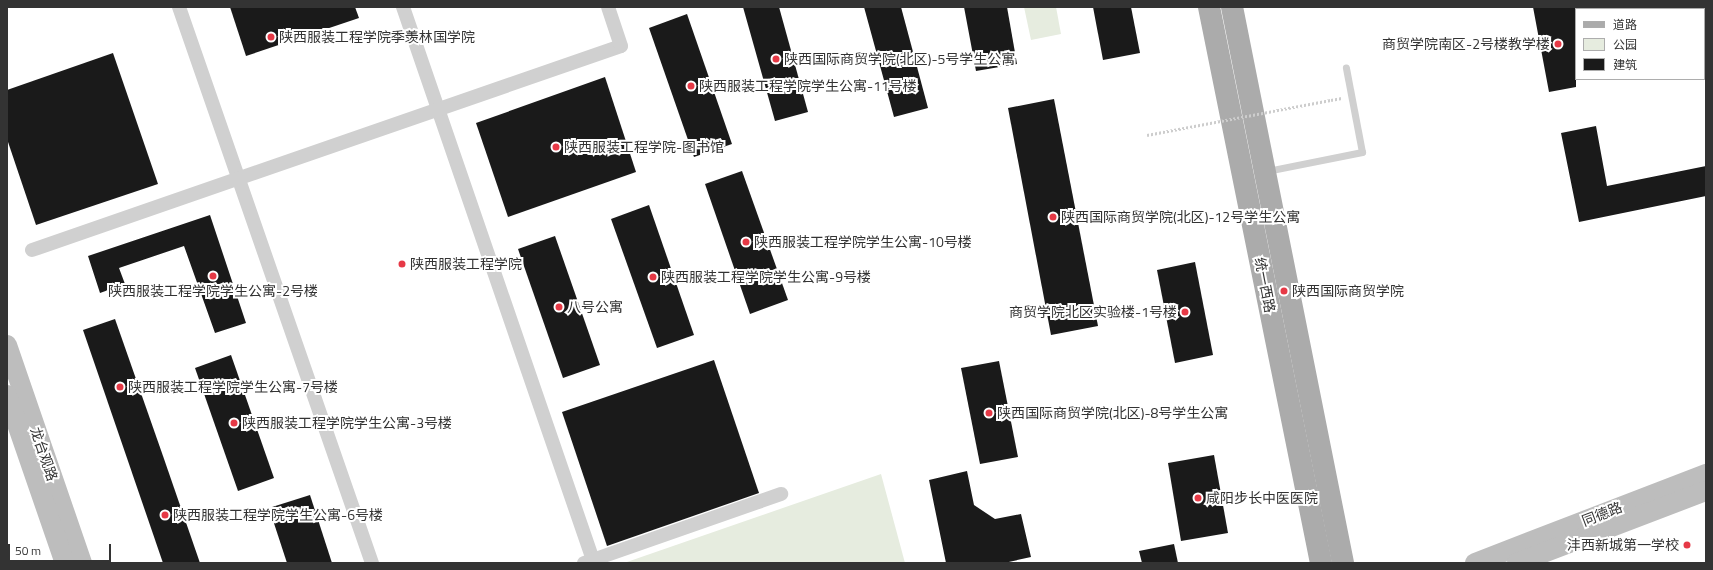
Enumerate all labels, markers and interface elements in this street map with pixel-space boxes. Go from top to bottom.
legend [1575,8,1705,80]
text: 道路 [1613,15,1637,34]
place label: 陕西服装工程学院季羡林国学院 [279,29,475,45]
marker: 陕西服装工程学院季羡林国学院 [266,32,276,42]
text: 公园 [1613,35,1637,54]
place label: 商贸学院南区-2号楼教学楼 [1382,36,1550,52]
marker: 商贸学院南区-2号楼教学楼 [1553,39,1563,49]
place label: 陕西国际商贸学院(北区)-5号学生公寓 [784,51,1015,67]
marker: 陕西国际商贸学院(北区)-5号学生公寓 [771,54,781,64]
text: 建筑 [1613,55,1637,74]
place label: 陕西服装工程学院学生公寓-11号楼 [699,78,917,94]
marker: 陕西服装工程学院学生公寓-11号楼 [686,81,696,91]
place label: 陕西服装工程学院-图书馆 [564,139,724,155]
marker: 陕西服装工程学院-图书馆 [551,142,561,152]
place label: 陕西国际商贸学院(北区)-12号学生公寓 [1061,209,1300,225]
marker: 陕西国际商贸学院(北区)-12号学生公寓 [1048,212,1058,222]
place label: 陕西服装工程学院学生公寓-10号楼 [754,234,972,250]
marker: 陕西服装工程学院学生公寓-10号楼 [741,237,751,247]
place label: 陕西服装工程学院 [410,256,522,272]
street label: 统一西路 [1251,256,1279,314]
marker: 陕西服装工程学院 [397,259,407,269]
place label: 陕西服装工程学院学生公寓-9号楼 [661,269,871,285]
marker: 陕西服装工程学院学生公寓-2号楼 [208,271,218,281]
marker: 陕西服装工程学院学生公寓-9号楼 [648,272,658,282]
place label: 陕西服装工程学院学生公寓-2号楼 [108,283,318,299]
place label: 陕西国际商贸学院 [1292,283,1404,299]
marker: 陕西国际商贸学院 [1279,286,1289,296]
place label: 八号公寓 [567,299,623,315]
marker: 八号公寓 [554,302,564,312]
place label: 商贸学院北区实验楼-1号楼 [1009,304,1177,320]
marker: 商贸学院北区实验楼-1号楼 [1180,307,1190,317]
place label: 陕西服装工程学院学生公寓-7号楼 [128,379,338,395]
marker: 陕西服装工程学院学生公寓-7号楼 [115,382,125,392]
place label: 陕西国际商贸学院(北区)-8号学生公寓 [997,405,1228,421]
marker: 陕西国际商贸学院(北区)-8号学生公寓 [984,408,994,418]
place label: 陕西服装工程学院学生公寓-3号楼 [242,415,452,431]
marker: 陕西服装工程学院学生公寓-3号楼 [229,418,239,428]
street label: 龙台观路 [27,425,61,483]
place label: 咸阳步长中医医院 [1206,490,1318,506]
marker: 咸阳步长中医医院 [1193,493,1203,503]
street label: 同德路 [1579,499,1625,529]
place label: 陕西服装工程学院学生公寓-6号楼 [173,507,383,523]
marker: 陕西服装工程学院学生公寓-6号楼 [160,510,170,520]
scale bar [10,536,113,562]
place label: 沣西新城第一学校 [1567,537,1679,553]
marker: 沣西新城第一学校 [1682,540,1692,550]
text: 50 m [15,541,41,560]

